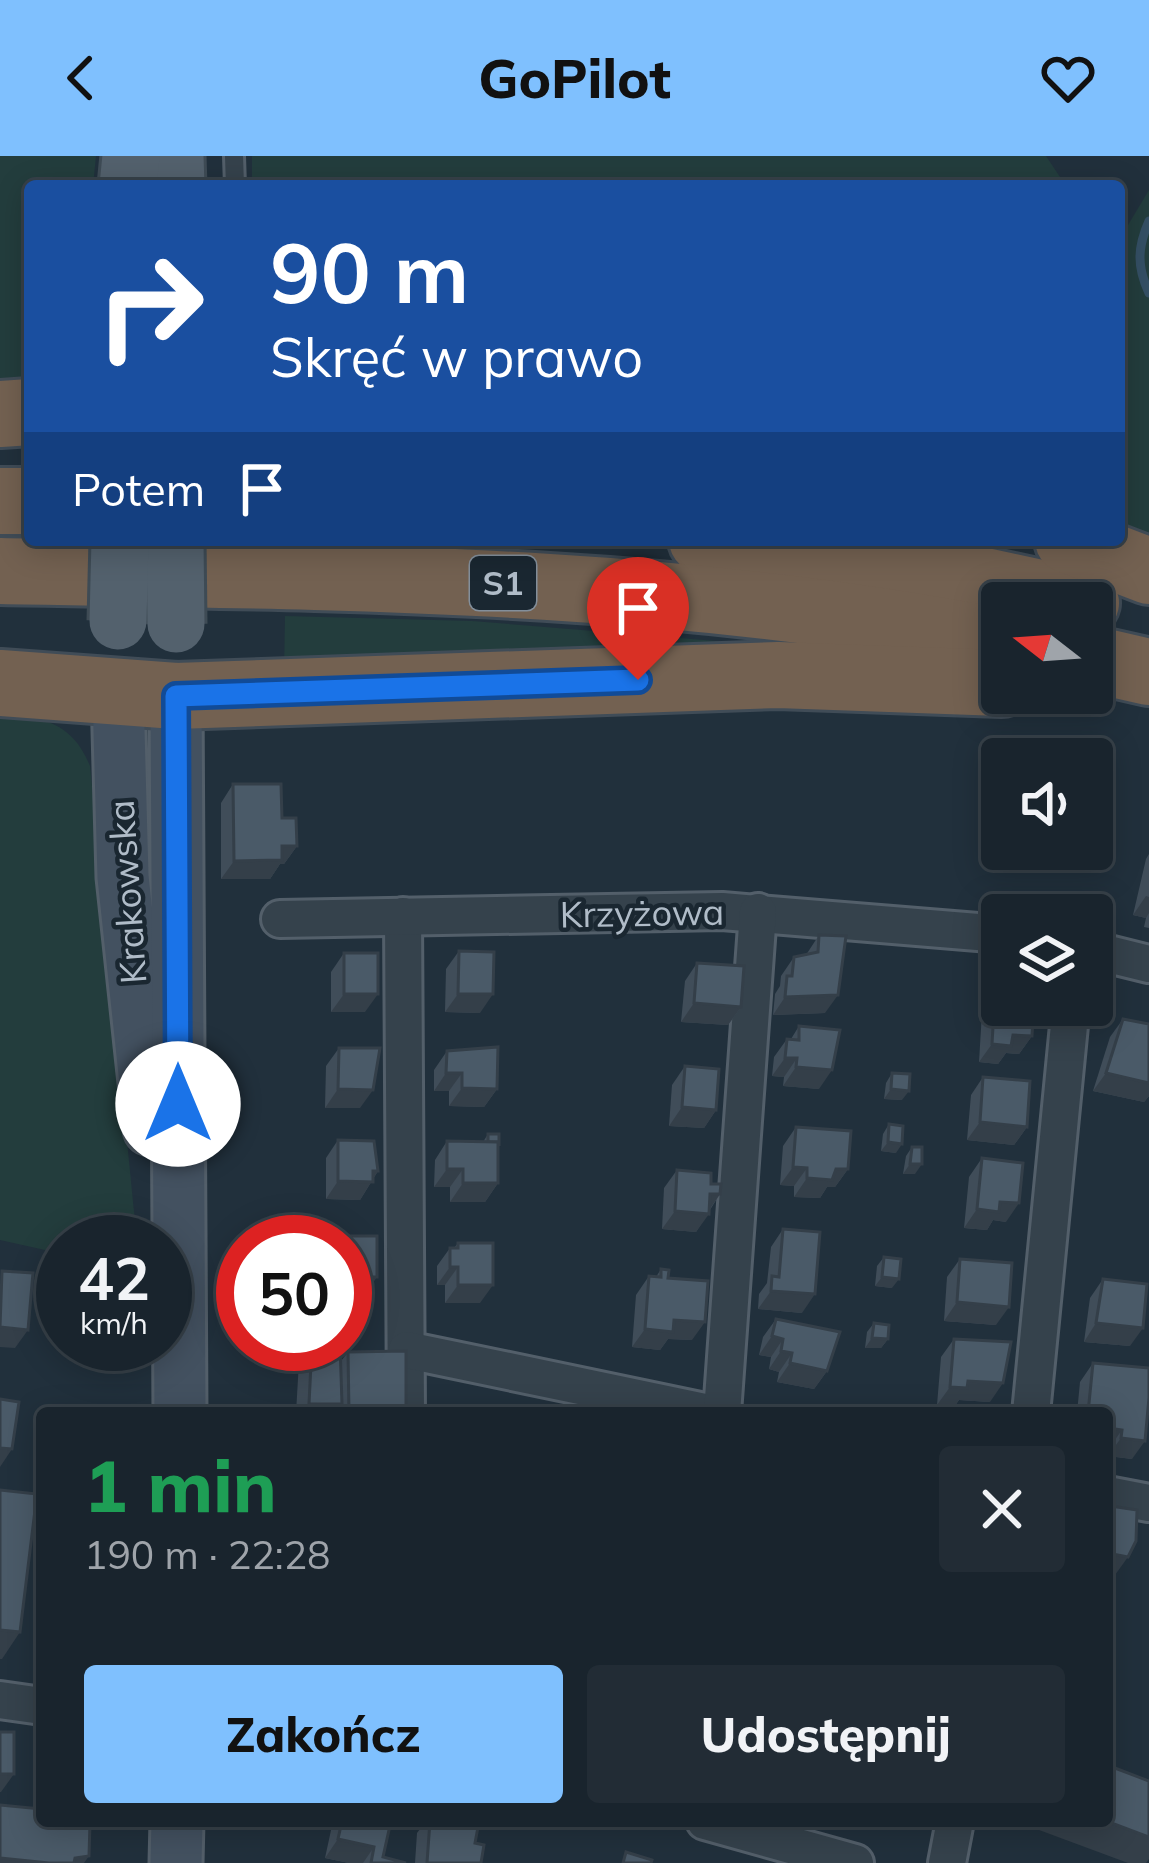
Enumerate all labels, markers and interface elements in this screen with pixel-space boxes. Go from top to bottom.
text: GoPilot [478,44,671,112]
icon: back [48,45,114,111]
icon: heart [1035,45,1101,111]
text: 90 m [270,219,469,324]
icon: right [72,228,228,384]
text: Skręć w prawo [270,323,643,391]
icon: arrive [229,456,295,522]
text: Potem [72,461,205,517]
road number: S1 [470,556,536,610]
pin [587,557,689,680]
icon: arrive [605,575,671,641]
north arrow [981,582,1113,714]
map controls [981,582,1113,1026]
button: sound [981,738,1113,870]
street label: Krakowska [98,798,155,986]
street label: Krzyżowa [559,889,725,936]
button: layers [981,894,1113,1026]
position arrow [115,1041,241,1167]
speed limit sign: 50 [216,1215,372,1371]
text: 42 [78,1240,150,1315]
text: km/h [80,1304,148,1342]
text: 1 min [84,1440,277,1530]
button: close [939,1446,1065,1572]
text: 190 m · 22:28 [84,1530,330,1579]
button: Zakończ [84,1665,563,1803]
button: Udostępnij [587,1665,1065,1803]

